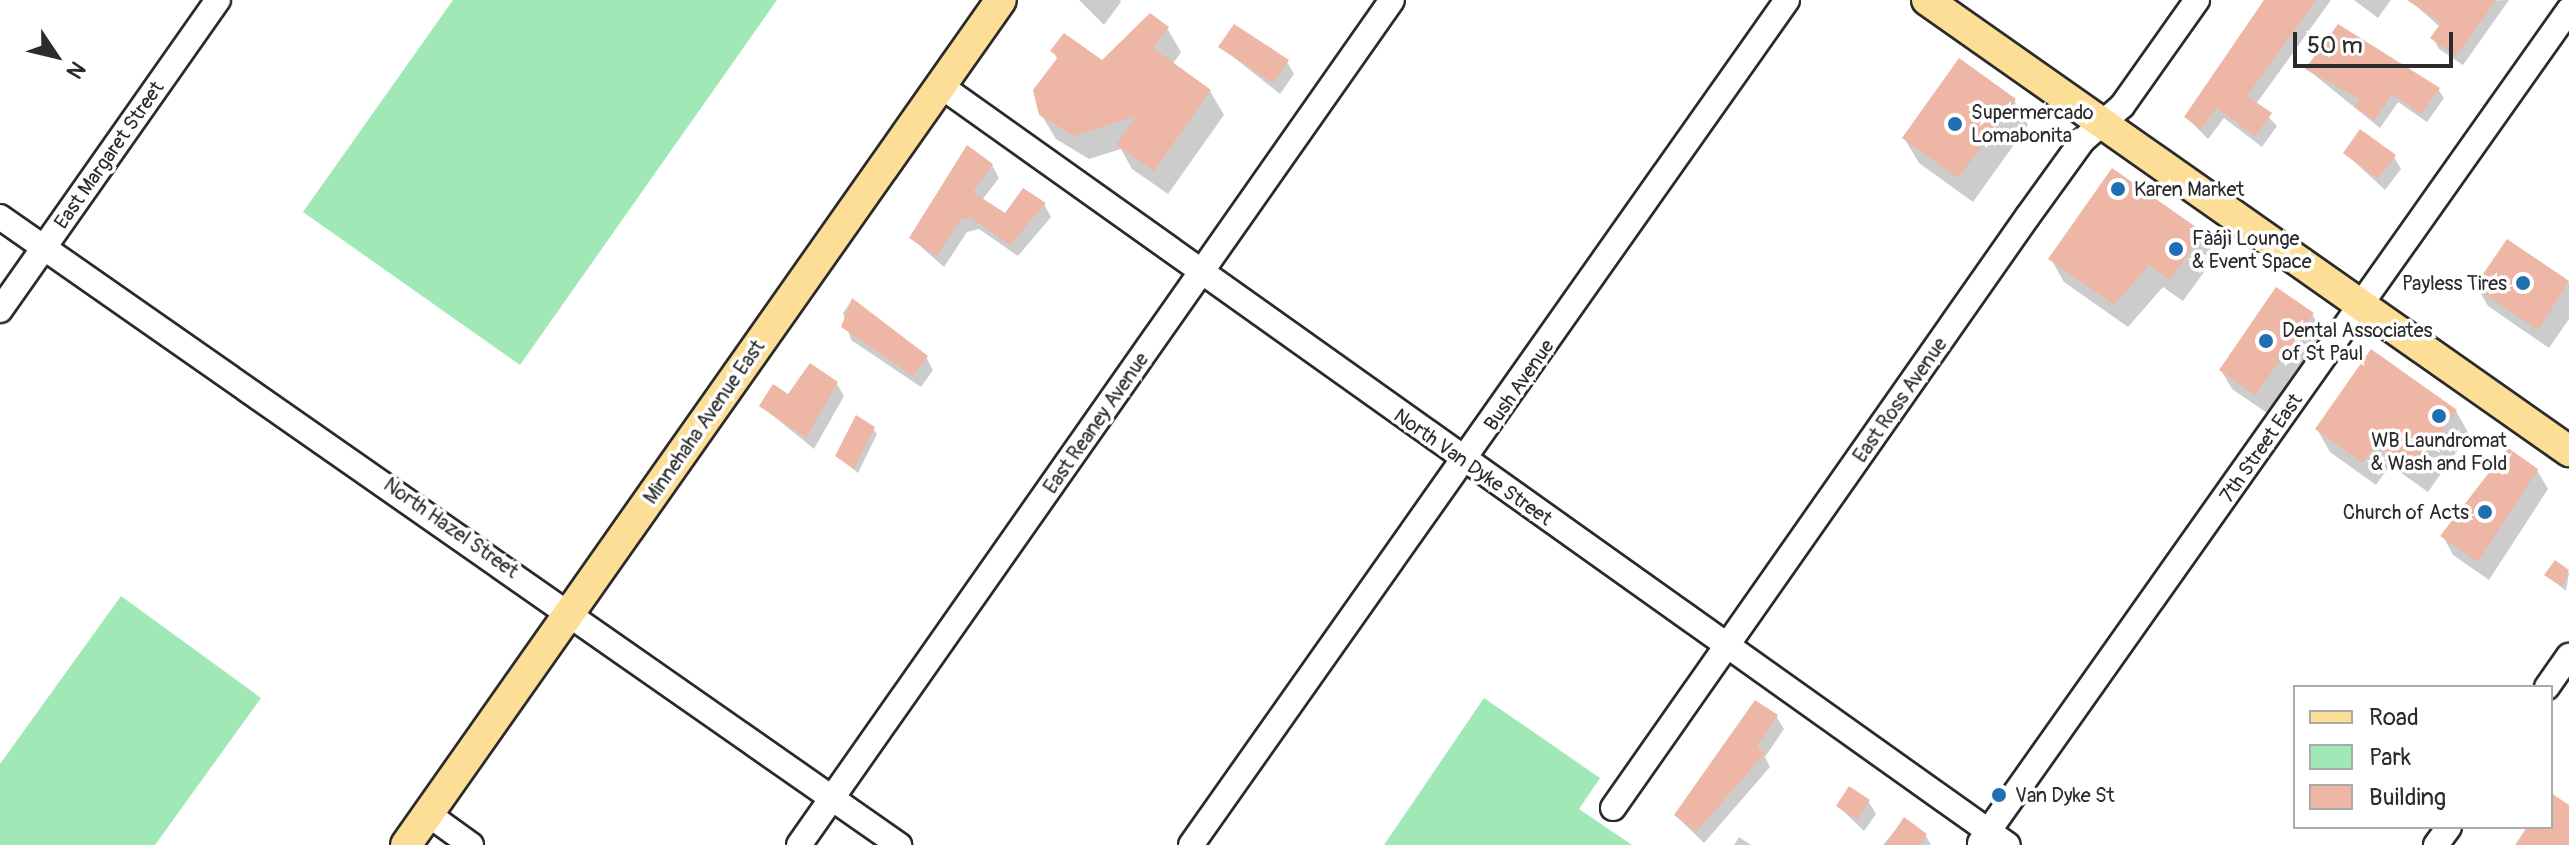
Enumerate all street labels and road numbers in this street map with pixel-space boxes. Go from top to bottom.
street label: East Margaret Street [49,77,169,233]
street label: East Ross Avenue [1848,333,1952,467]
street label: Minnehaha Avenue East [638,335,770,509]
street label: Bush Avenue [1479,335,1559,435]
street label: East Reaney Avenue [1038,348,1154,498]
street label: 7th Street East [2215,389,2307,507]
street label: North Van Dyke Street [1389,403,1557,531]
street label: North Hazel Street [379,473,523,583]

